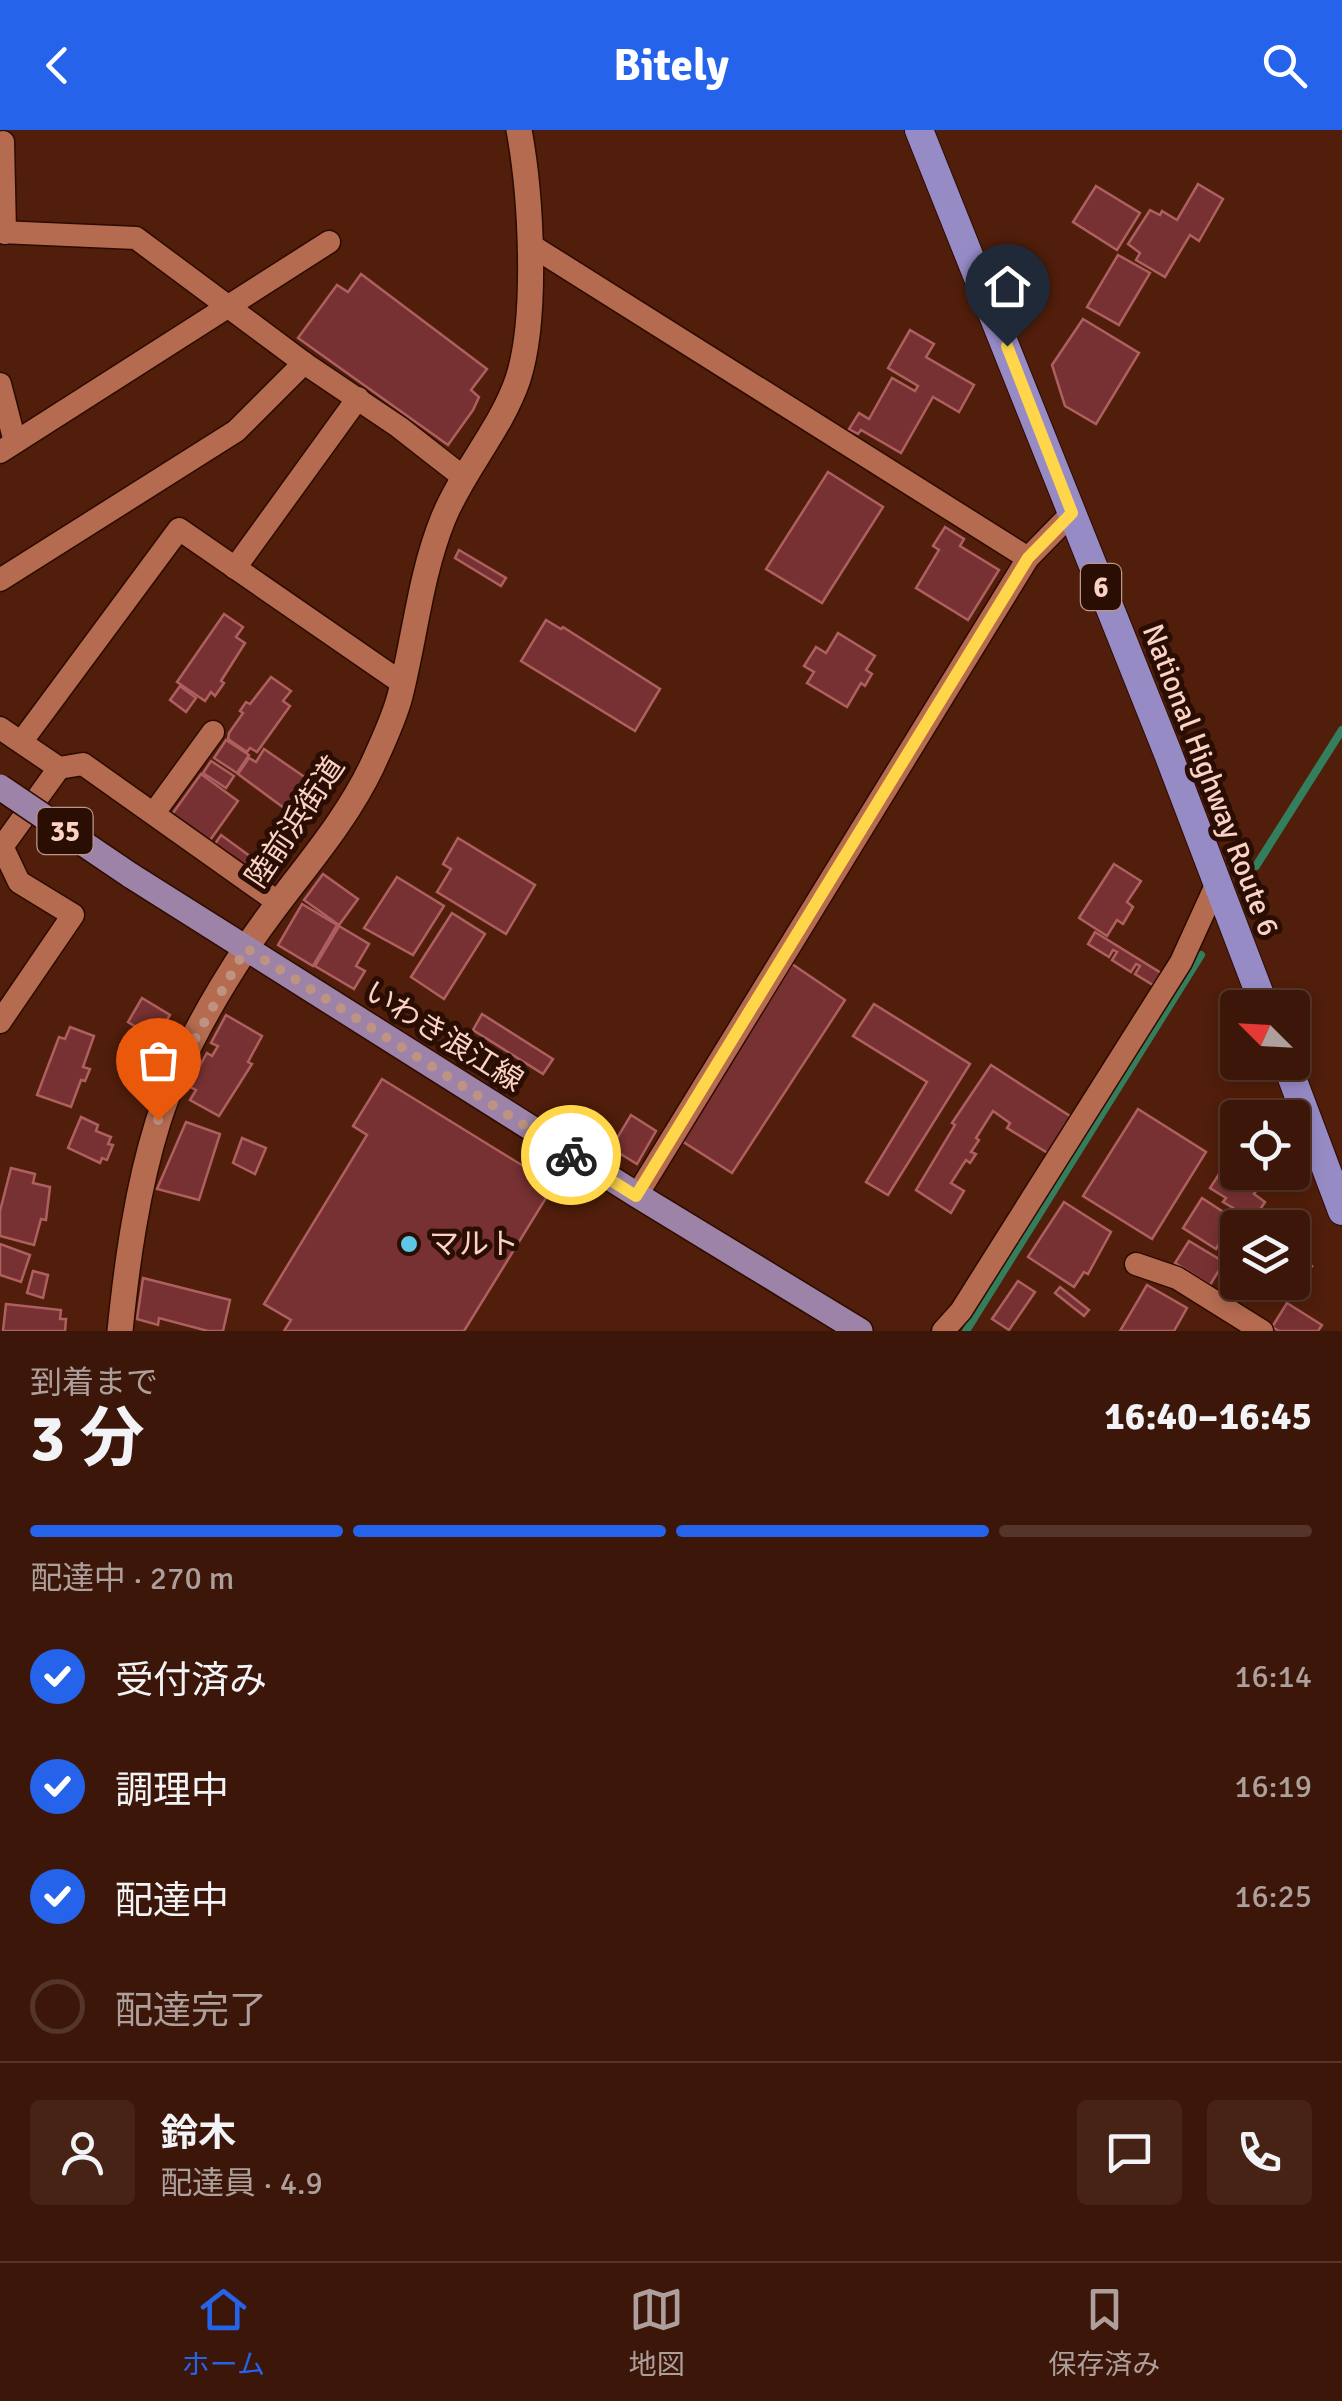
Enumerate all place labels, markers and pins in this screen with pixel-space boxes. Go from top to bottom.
pin [965,244,1050,347]
pin [116,1018,201,1121]
place label: マルト [429,1226,519,1263]
marker: マルト [398,1233,420,1255]

